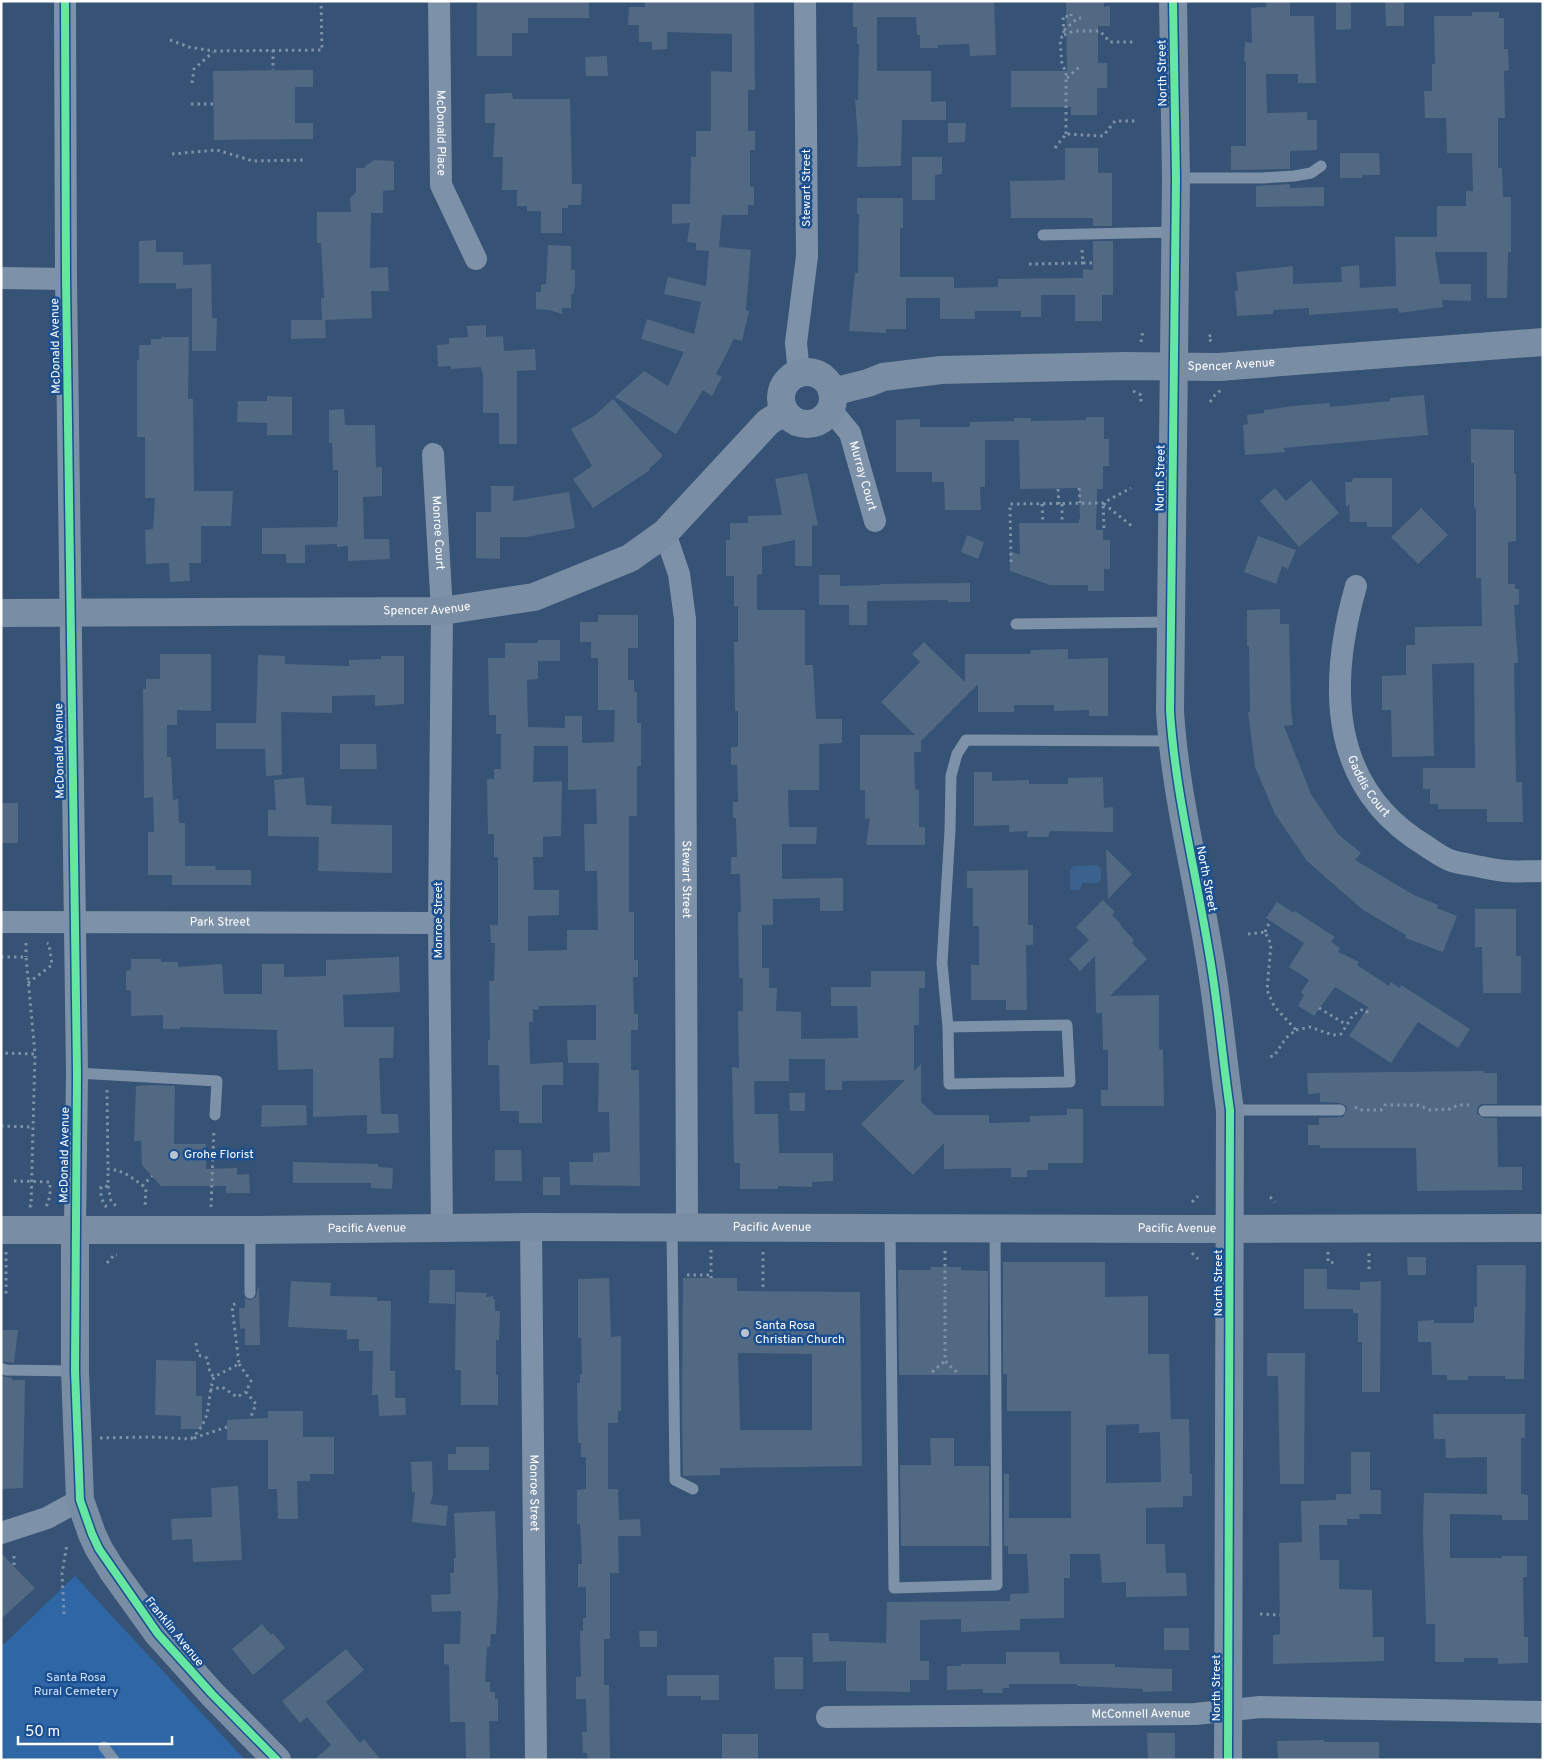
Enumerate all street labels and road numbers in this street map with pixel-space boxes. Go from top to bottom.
street label: North Street [1154,39,1172,107]
street label: McDonald Place [432,90,449,176]
street label: Stewart Street [799,149,815,227]
street label: McDonald Avenue [47,298,65,394]
street label: Spencer Avenue [1187,355,1276,375]
street label: Murray Court [845,439,880,513]
street label: North Street [1152,444,1170,512]
street label: Monroe Court [427,495,448,571]
street label: Spencer Avenue [383,599,472,619]
street label: McDonald Avenue [51,703,69,799]
street label: Gaddis Court [1343,753,1393,821]
street label: Stewart Street [678,840,694,918]
street label: North Street [1192,845,1220,913]
street label: Monroe Street [431,882,447,958]
street label: Park Street [190,914,250,931]
street label: McDonald Avenue [56,1107,74,1203]
street label: Pacific Avenue [328,1220,406,1237]
street label: Pacific Avenue [733,1220,811,1236]
street label: Pacific Avenue [1138,1221,1216,1237]
street label: North Street [1211,1250,1227,1316]
street label: Monroe Street [525,1454,542,1532]
street label: Franklin Avenue [141,1594,207,1670]
street label: North Street [1209,1655,1225,1721]
street label: McConnell Avenue [1091,1706,1191,1723]

